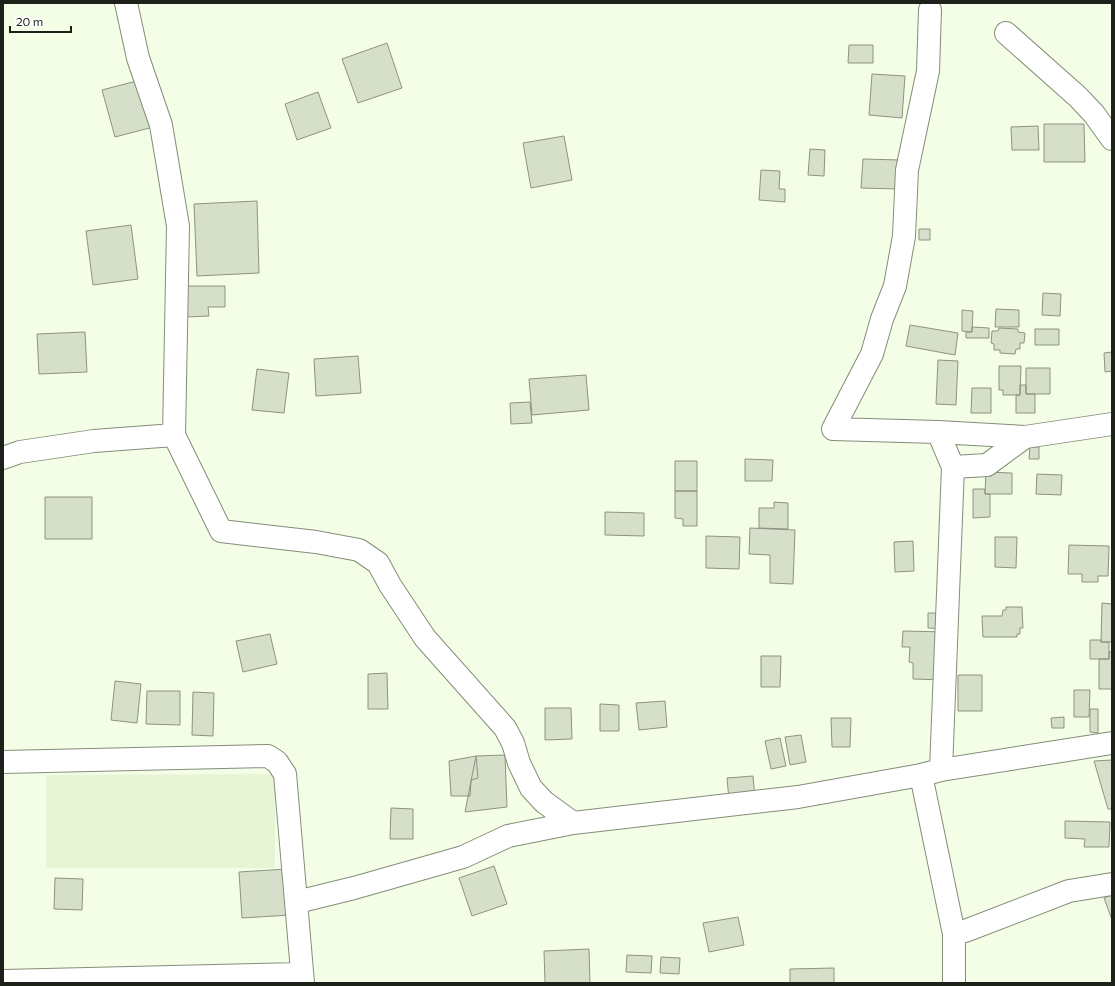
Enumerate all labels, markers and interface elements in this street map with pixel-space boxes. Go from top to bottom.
scale bar [10,8,71,34]
text: 20 m [16,14,43,28]

